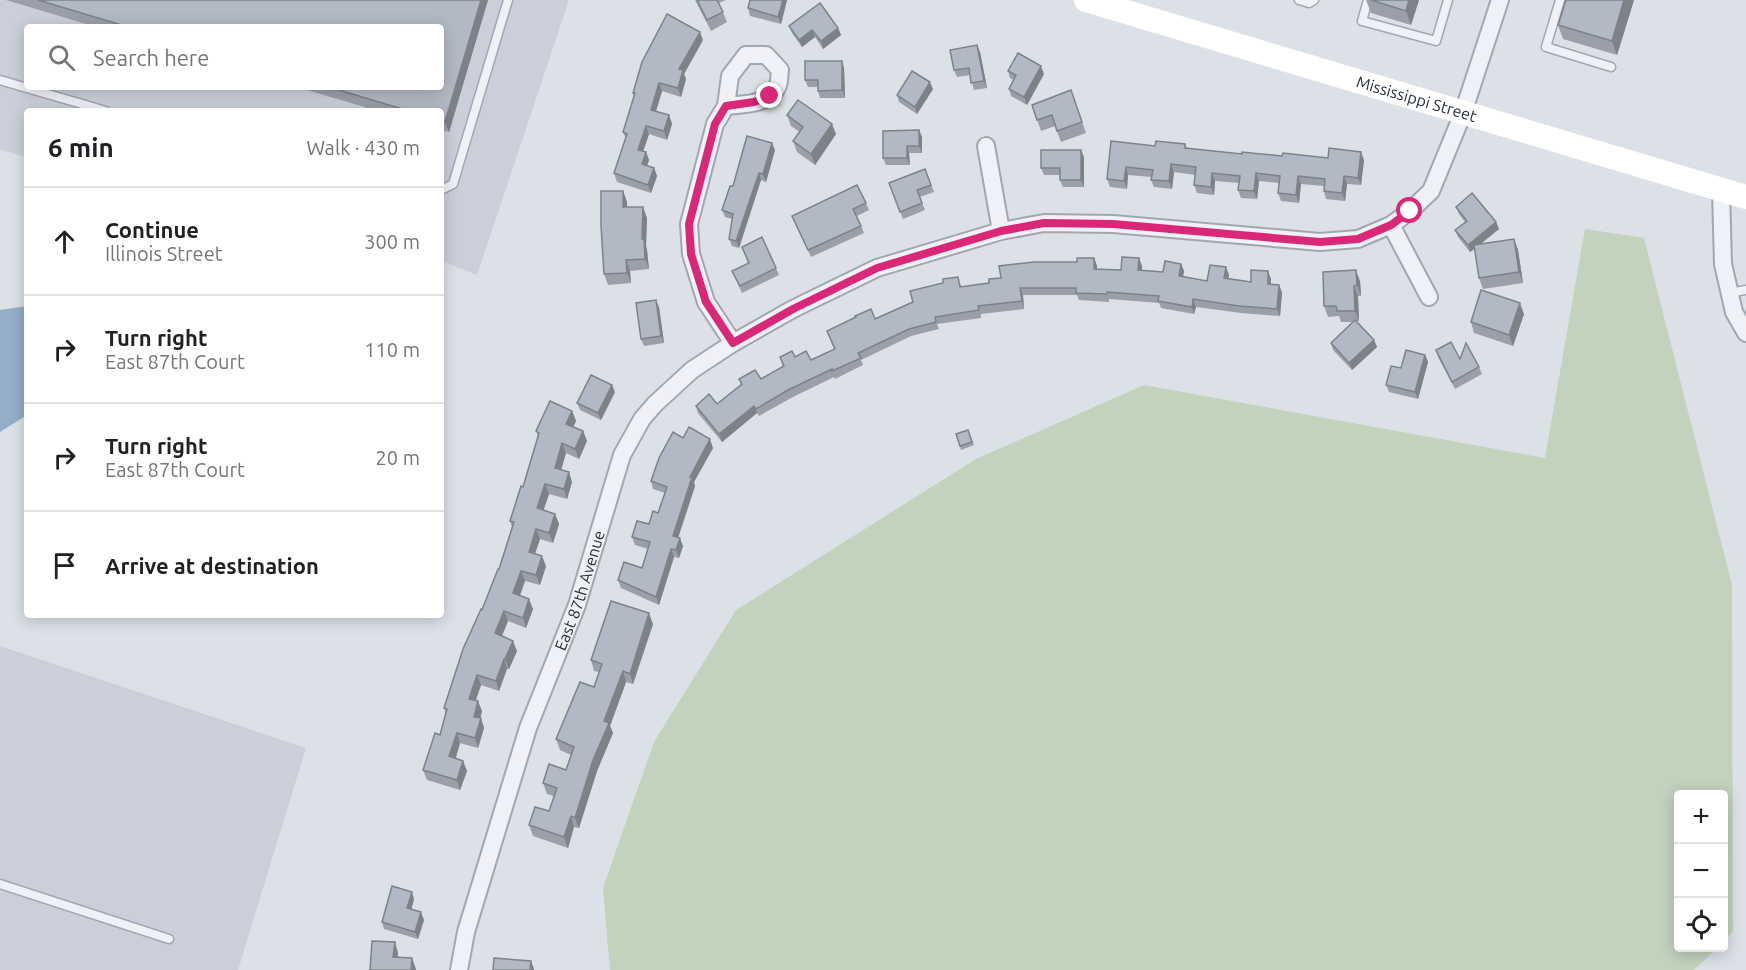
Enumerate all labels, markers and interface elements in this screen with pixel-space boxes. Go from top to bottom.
search box [24,24,444,90]
icon: search [45,41,78,74]
text: Search here [93,45,209,70]
street label: Mississippi Street [1354,72,1479,125]
route end [756,82,782,108]
text: 6 min [48,133,114,162]
text: Walk · 430 m [307,136,420,159]
route start [1396,197,1422,223]
text: Continue [105,217,199,242]
icon: ahead [48,225,81,258]
text: 300 m [364,230,420,253]
text: Illinois Street [105,242,223,265]
text: Turn right [105,325,207,350]
icon: right [48,333,81,366]
text: 110 m [364,338,420,361]
text: East 87th Court [105,350,245,373]
text: Turn right [105,433,207,458]
icon: right [48,441,81,474]
text: 20 m [376,446,420,469]
text: East 87th Court [105,458,245,481]
street label: East 87th Avenue [551,528,608,653]
icon: arrive [48,549,81,582]
text: Arrive at destination [105,553,319,578]
map controls [1674,790,1728,952]
button: + [1674,790,1728,844]
button: − [1674,844,1728,898]
button: locate [1674,898,1728,952]

